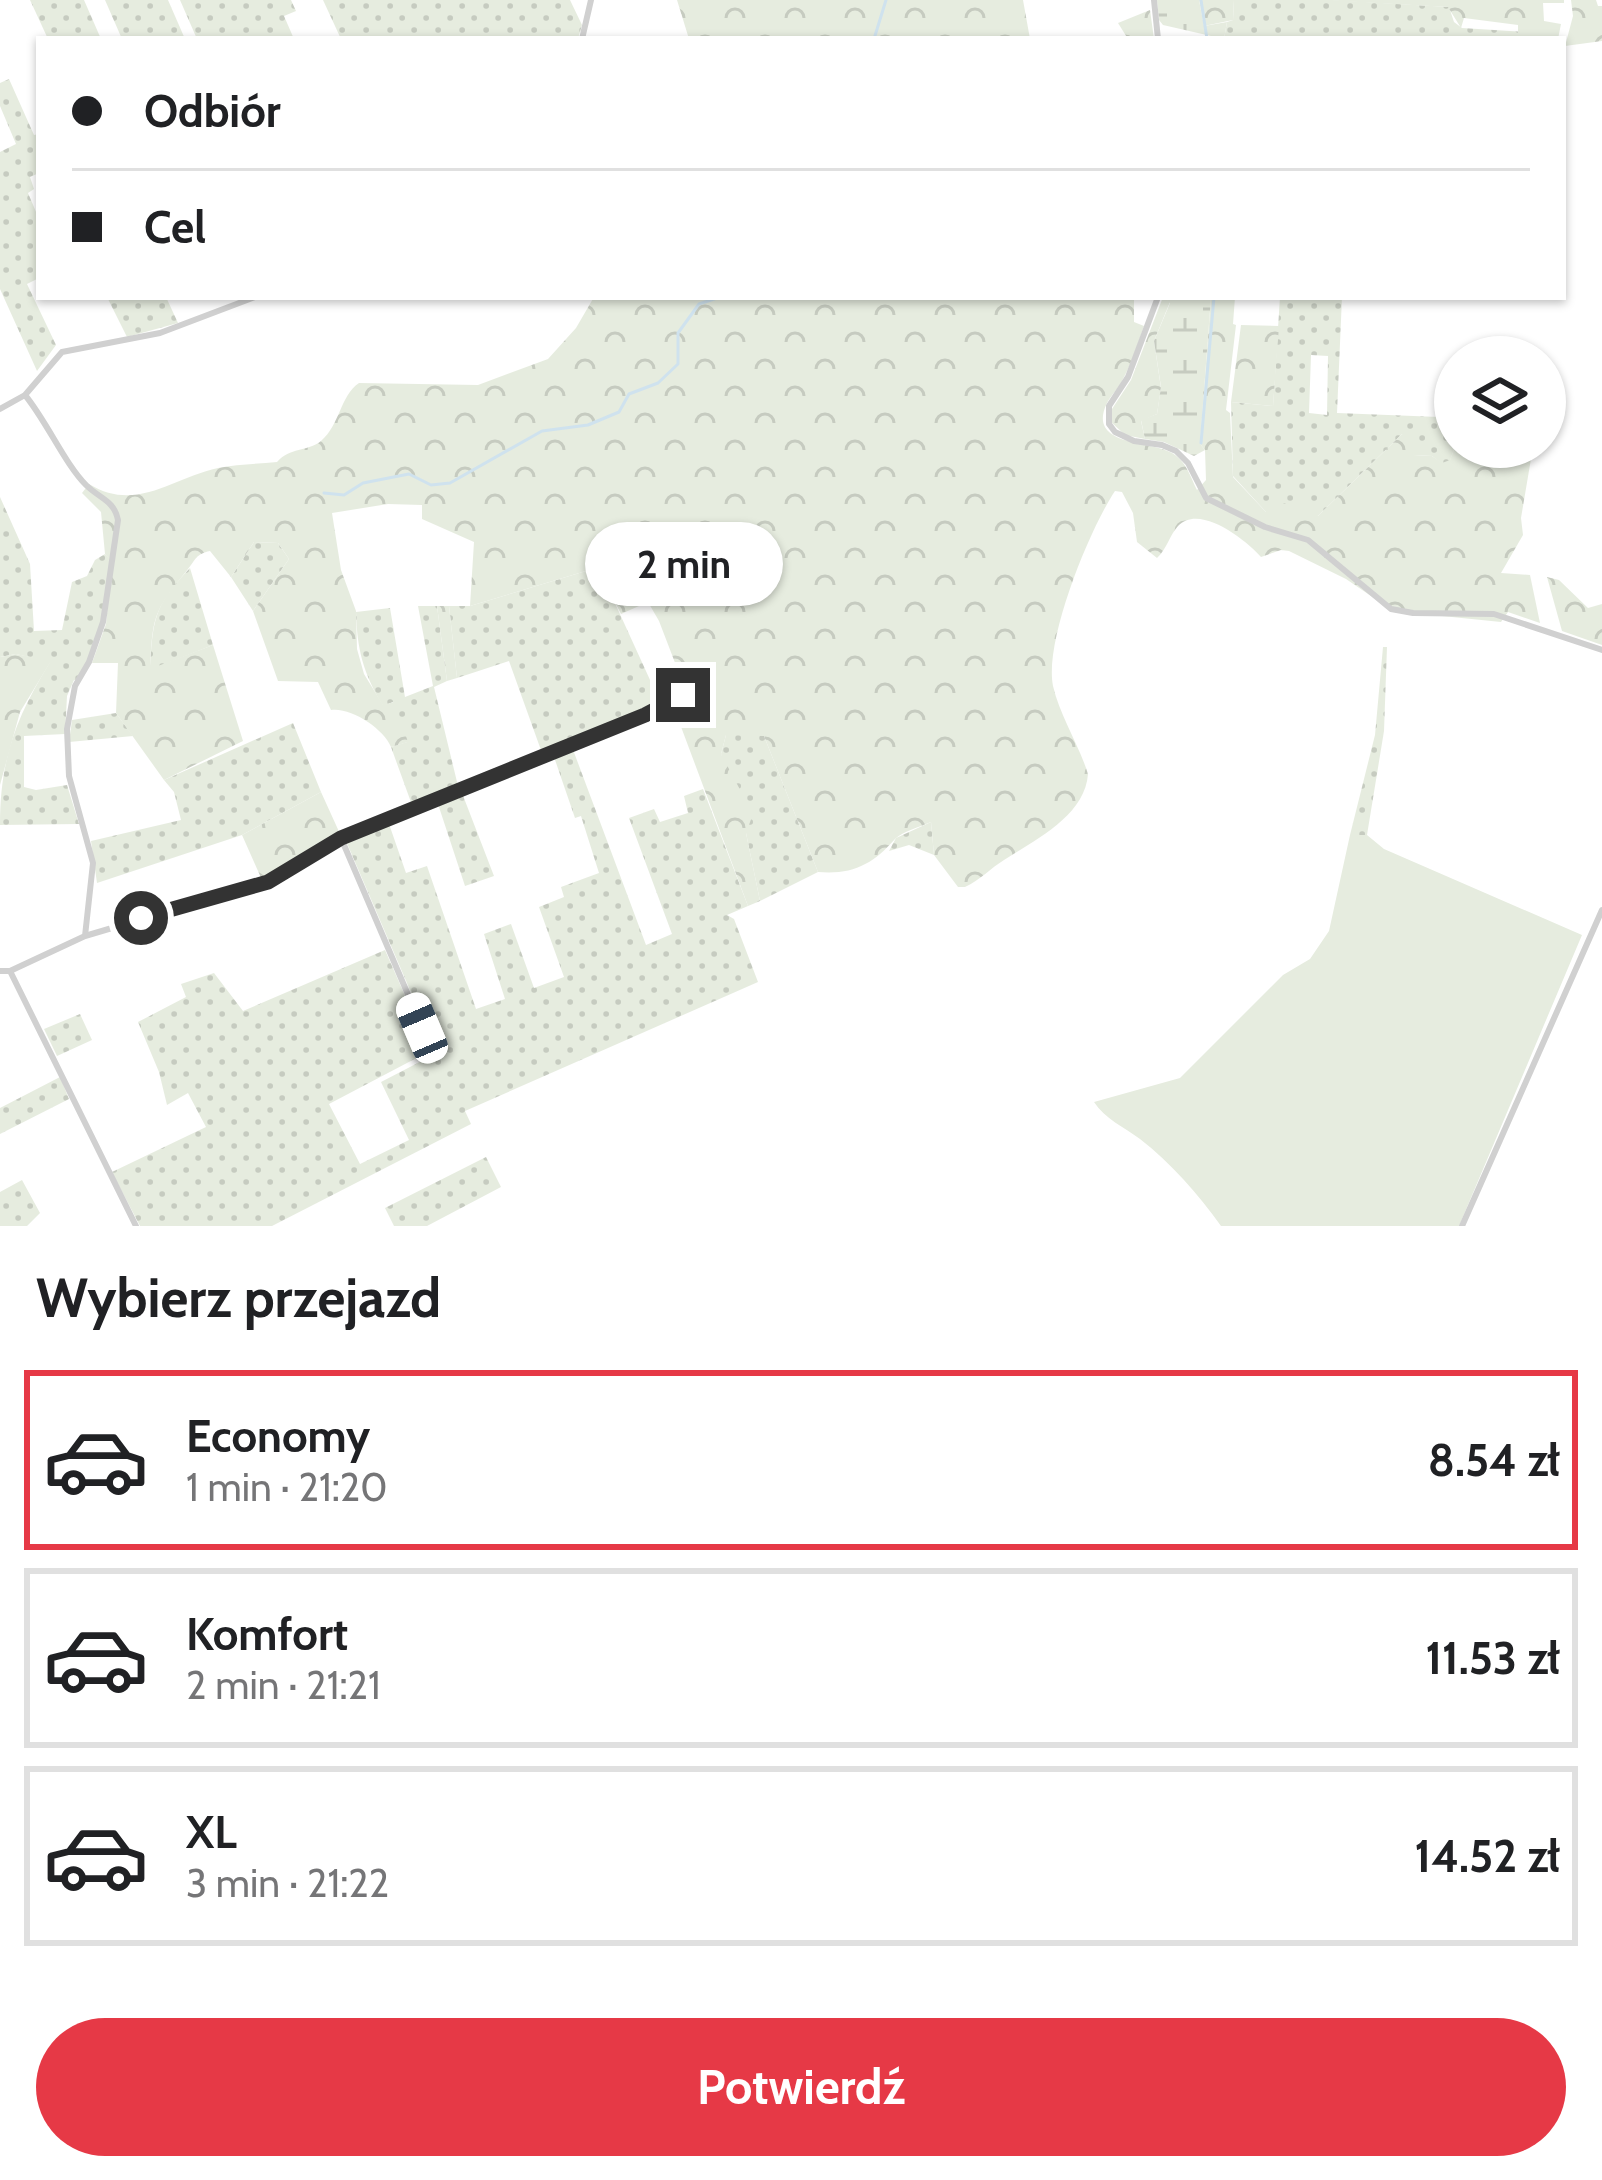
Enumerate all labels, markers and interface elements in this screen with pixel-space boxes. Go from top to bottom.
text: Odbiór [144,84,281,138]
text: Cel [144,200,206,254]
map controls [1434,336,1566,468]
button: layers [1434,336,1566,468]
callout: 2 min [584,521,782,605]
text: 2 min [637,540,731,588]
route end [656,668,710,722]
route start [114,891,168,945]
car [391,988,453,1068]
text: Wybierz przejazd [36,1265,441,1331]
icon: car [42,1406,150,1514]
text: Economy [186,1409,370,1463]
text: 8.54 zł [1428,1433,1560,1487]
text: 1 min · 21:20 [186,1463,388,1511]
icon: car [42,1604,150,1712]
text: Komfort [186,1607,348,1661]
text: 11.53 zł [1425,1631,1560,1685]
text: 2 min · 21:21 [186,1661,381,1709]
icon: car [42,1802,150,1910]
text: XL [186,1805,237,1859]
text: 14.52 zł [1415,1829,1560,1883]
text: 3 min · 21:22 [186,1859,389,1907]
button: Potwierdź [36,2018,1566,2156]

